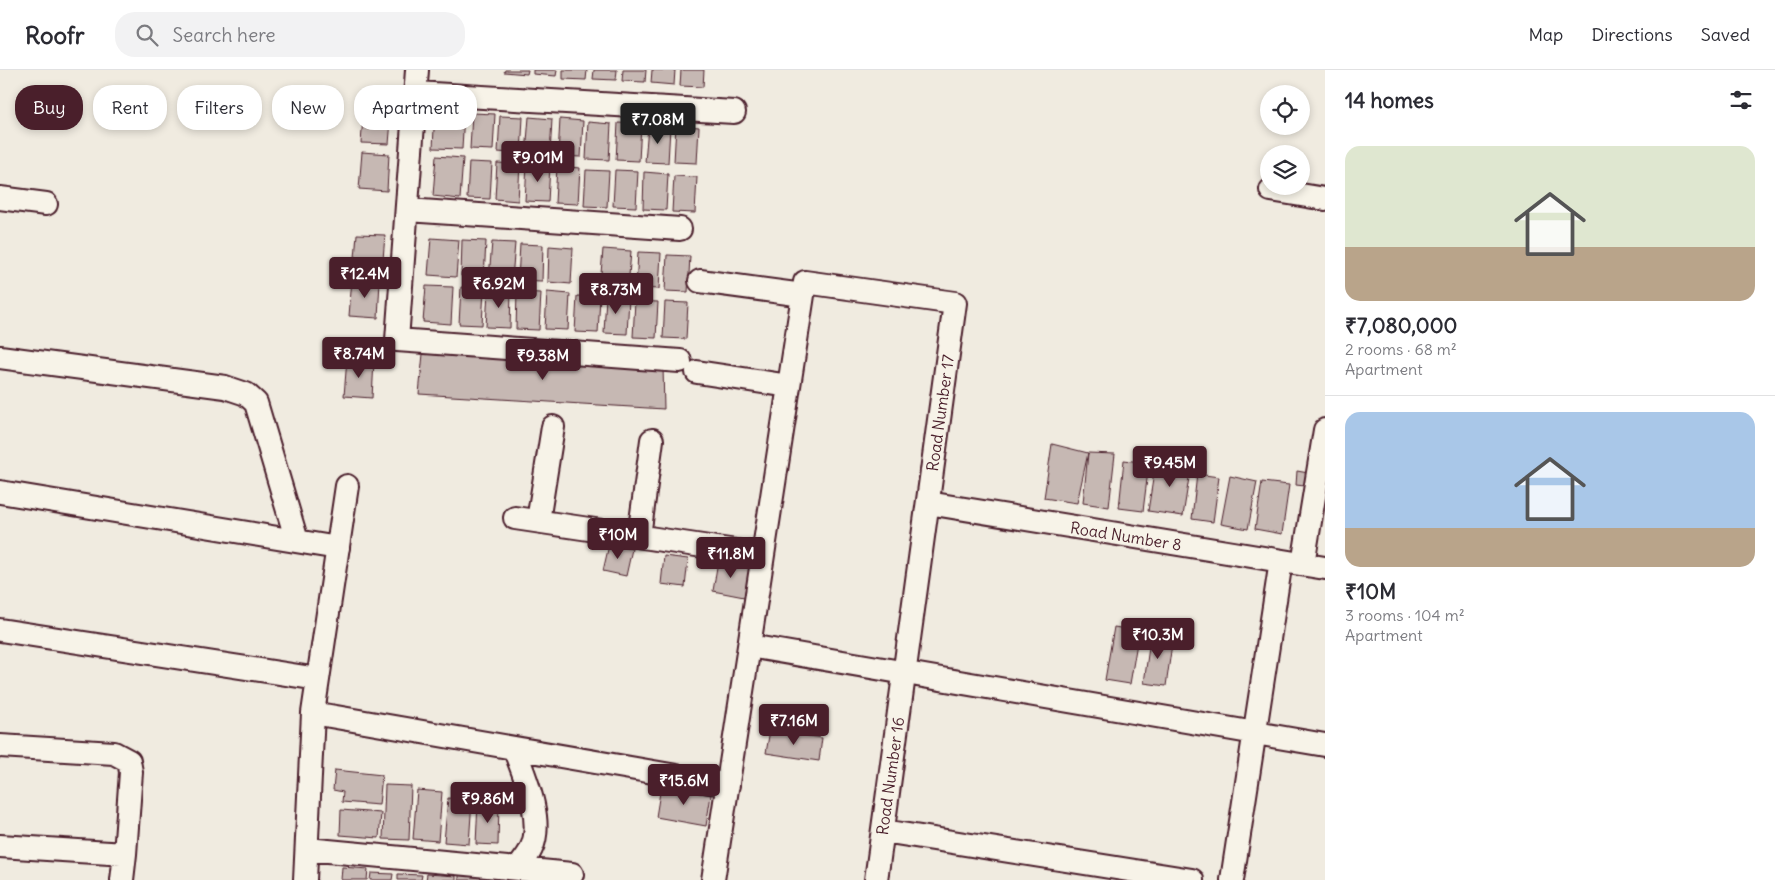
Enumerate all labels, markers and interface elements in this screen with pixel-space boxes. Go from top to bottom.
search box [115,12,465,57]
text: Roofr [25,20,85,50]
icon: search [133,21,161,49]
text: Search here [173,23,276,47]
text: Map [1528,23,1563,46]
text: Directions [1591,23,1673,46]
text: Saved [1701,23,1750,46]
chip: Buy [15,85,83,130]
chip: Rent [93,85,167,130]
chip: Filters [177,85,262,130]
chip: New [272,85,344,130]
chip: Apartment [354,85,477,130]
map controls [1260,85,1310,195]
button: locate [1260,85,1310,135]
icon: filters [1727,86,1755,114]
text: 14 homes [1345,87,1434,114]
pin: ₹7.08M [617,102,699,145]
text: ₹7.08M [631,109,685,129]
pin: ₹9.01M [497,140,579,183]
button: layers [1260,145,1310,195]
text: ₹9.01M [512,147,564,167]
icon: home [1505,179,1595,269]
pin: ₹12.4M [324,256,406,299]
text: ₹12.4M [340,263,390,283]
pin: ₹6.92M [458,266,540,309]
pin: ₹8.73M [575,272,657,315]
text: ₹6.92M [473,273,525,293]
text: ₹8.73M [590,279,642,299]
text: ₹7,080,000 [1345,312,1457,339]
pin: ₹8.74M [318,336,400,379]
pin: ₹9.38M [502,338,584,381]
text: 2 rooms · 68 m² [1345,339,1457,359]
text: ₹8.74M [333,343,385,363]
text: ₹9.38M [517,345,569,365]
street label: Road Number 17 [922,353,958,473]
text: Apartment [1345,359,1423,379]
icon: home [1505,444,1595,534]
pin: ₹9.45M [1129,446,1211,488]
text: ₹9.45M [1144,452,1196,472]
street label: Road Number 8 [1069,517,1183,555]
pin: ₹10M [588,518,648,560]
text: ₹10M [598,524,638,544]
pin: ₹11.8M [690,536,772,579]
text: ₹11.8M [707,543,755,563]
text: ₹10M [1345,578,1396,605]
text: 3 rooms · 104 m² [1345,605,1465,625]
pin: ₹10.3M [1117,618,1199,660]
text: ₹10.3M [1132,624,1184,644]
text: Apartment [1345,625,1423,645]
pin: ₹7.16M [753,704,835,746]
text: ₹7.16M [770,710,818,730]
street label: Road Number 16 [872,716,908,836]
pin: ₹15.6M [643,764,725,806]
text: ₹15.6M [659,770,709,790]
pin: ₹9.86M [447,782,529,824]
text: ₹9.86M [462,788,514,808]

